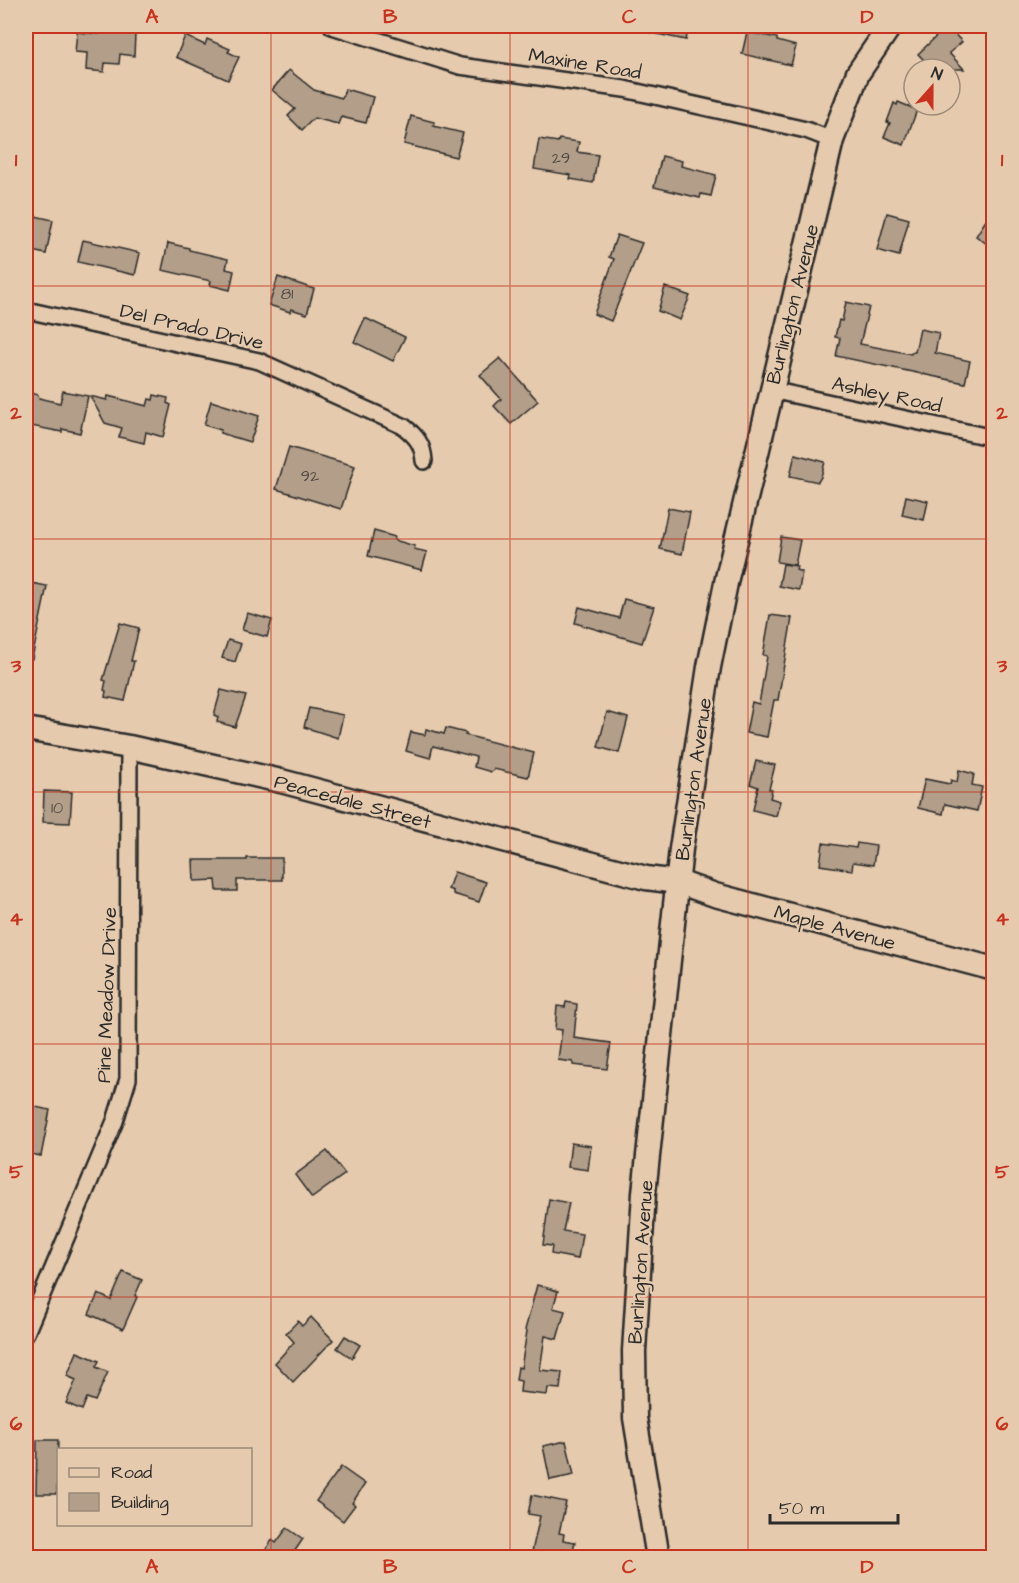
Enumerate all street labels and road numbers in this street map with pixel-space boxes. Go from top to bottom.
street label: Maxine Road [526,41,643,87]
street label: Burlington Avenue [760,221,827,388]
street label: Del Prado Drive [117,297,267,357]
street label: Ashley Road [829,370,944,421]
street label: Burlington Avenue [669,696,720,863]
street label: Peacedale Street [271,768,434,836]
street label: Maple Avenue [771,898,899,958]
street label: Pine Meadow Drive [90,906,124,1084]
street label: Burlington Avenue [621,1179,662,1345]

